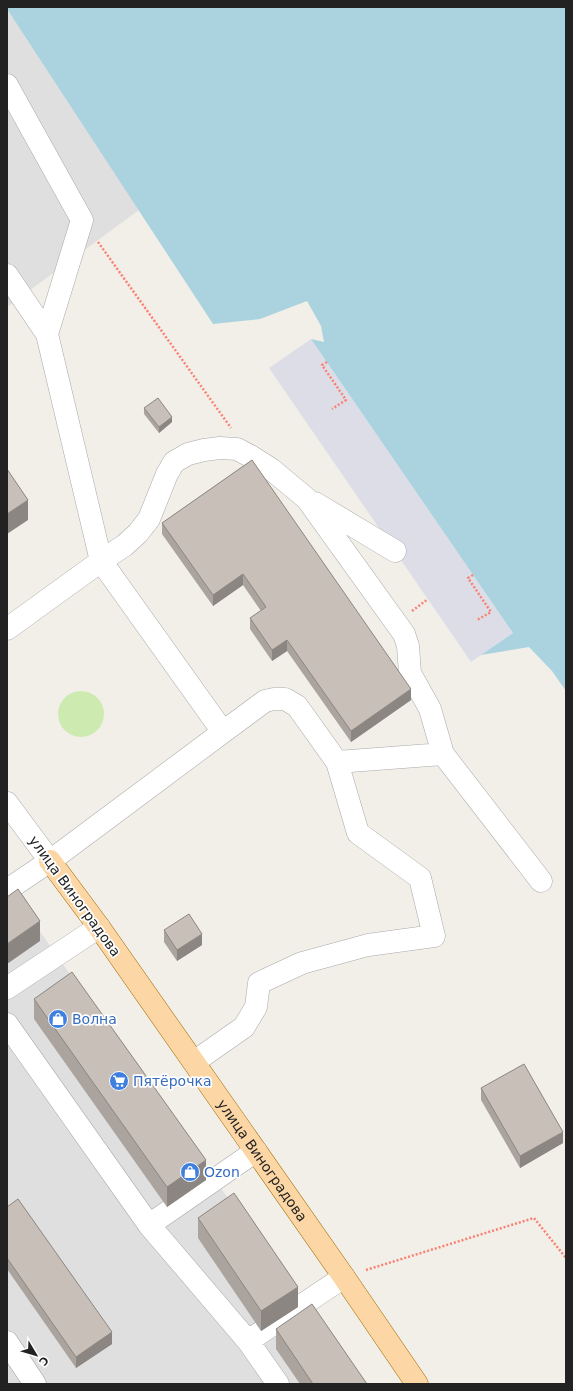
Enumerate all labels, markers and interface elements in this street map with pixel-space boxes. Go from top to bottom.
street label: улица Виноградова [26,833,124,959]
shop icon: Волна [47,1008,69,1030]
place label: Волна [72,1011,117,1027]
supermarket icon: Пятёрочка [108,1070,130,1092]
place label: Пятёрочка [133,1073,211,1089]
street label: улица Виноградова [214,1096,311,1224]
shop icon: Ozon [179,1161,201,1183]
place label: Ozon [204,1164,240,1180]
north arrow [16,1335,56,1375]
text: С [36,1354,51,1368]

